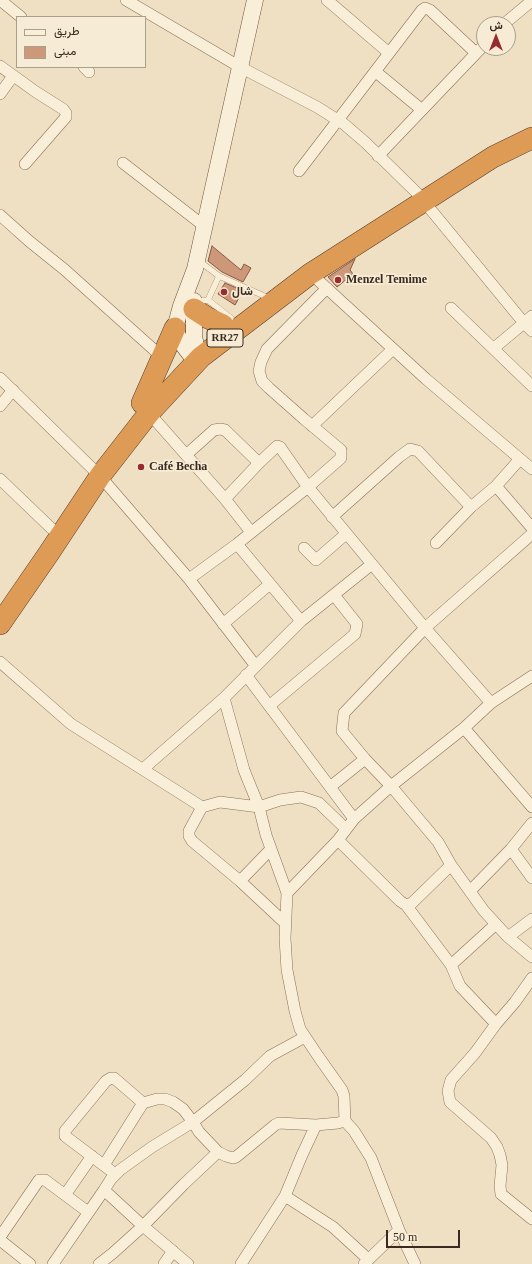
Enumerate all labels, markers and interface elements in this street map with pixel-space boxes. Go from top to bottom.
legend [16,16,146,68]
north arrow [476,16,516,56]
text: ش [489,19,503,31]
text: طريق [54,24,79,38]
text: مبنى [54,44,76,58]
place label: Menzel Temime [346,273,427,287]
marker: Menzel Temime [333,275,343,285]
place label: شال [232,285,253,299]
marker: شال [219,287,229,297]
road number: RR27 [207,329,243,347]
place label: Café Becha [149,460,207,474]
marker: Café Becha [136,462,146,472]
scale bar [388,1222,462,1248]
text: 50 m [393,1230,417,1244]

